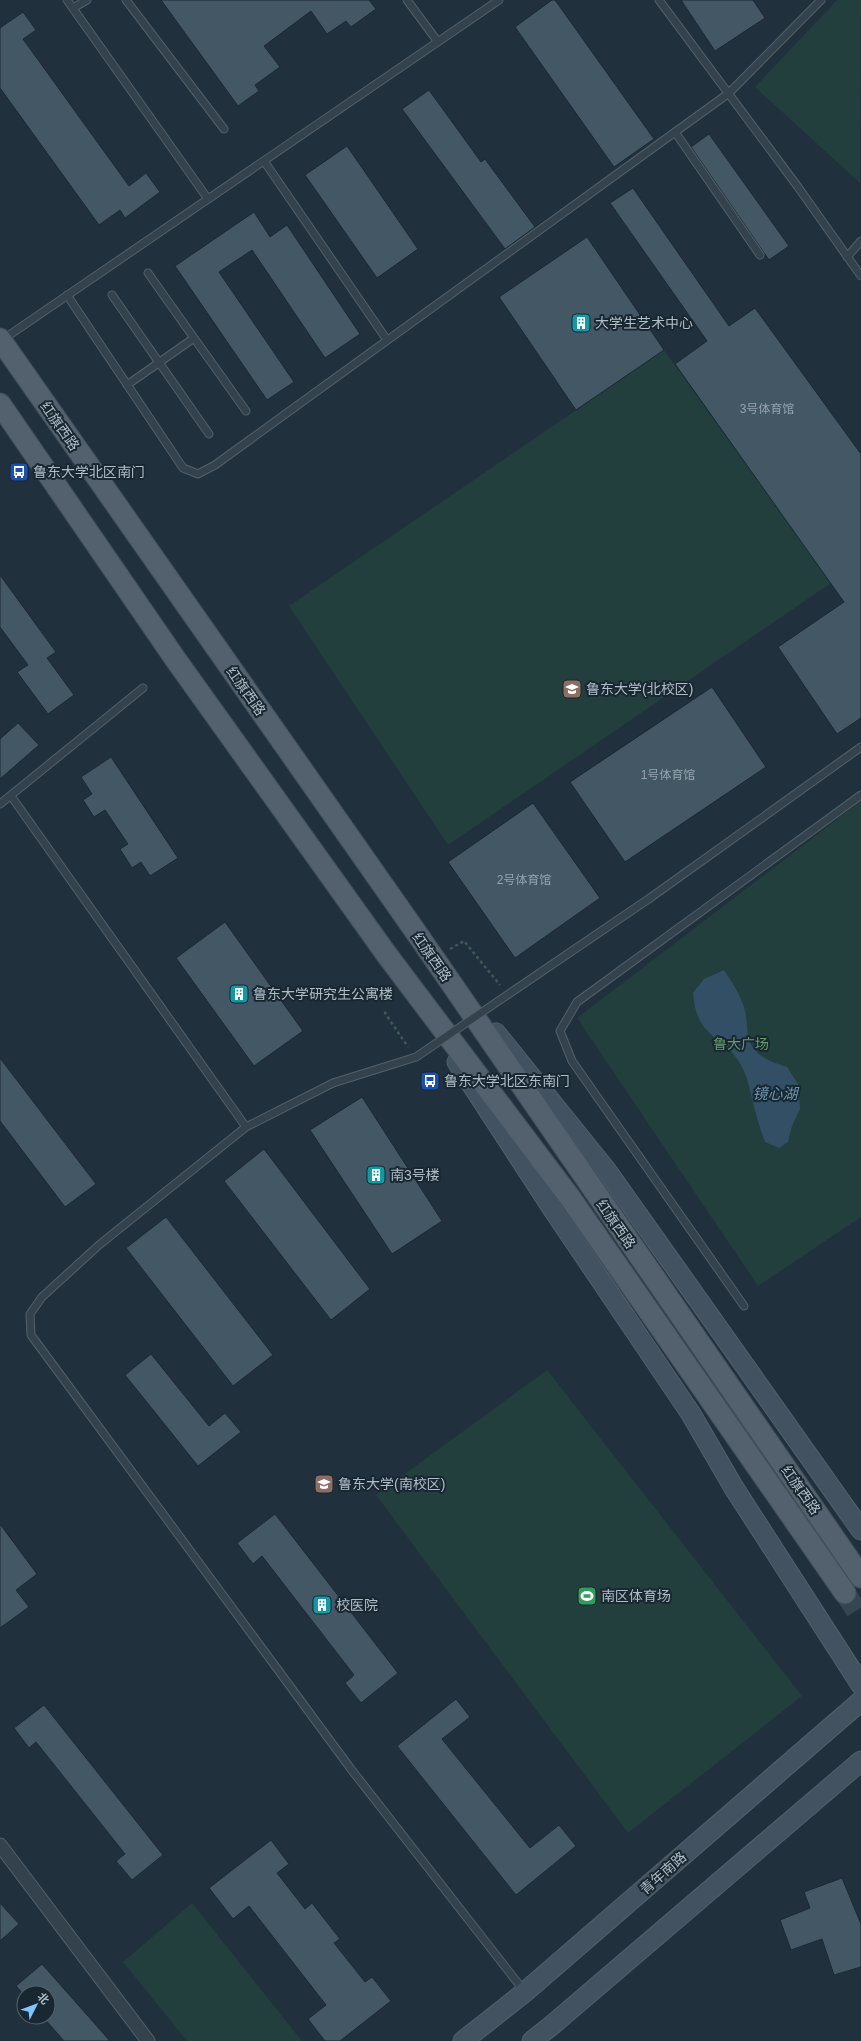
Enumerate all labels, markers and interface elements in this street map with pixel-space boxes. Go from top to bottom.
building icon: 大学生艺术中心 [570,312,592,334]
place label: 大学生艺术中心 [595,315,693,331]
street label: 红旗西路 [37,398,83,454]
house number: 3号体育馆 [740,402,794,416]
bus stop icon: 鲁东大学北区南门 [8,461,30,483]
place label: 鲁东大学北区南门 [33,464,145,480]
street label: 红旗西路 [223,663,269,719]
school or university icon: 鲁东大学(北校区) [561,678,583,700]
place label: 鲁东大学(北校区) [586,681,693,697]
house number: 1号体育馆 [641,768,695,782]
house number: 2号体育馆 [497,873,551,887]
street label: 红旗西路 [409,929,455,985]
building icon: 鲁东大学研究生公寓楼 [228,983,250,1005]
place label: 鲁东大学研究生公寓楼 [253,986,393,1002]
park label: 鲁大广场 [713,1036,769,1052]
bus stop icon: 鲁东大学北区东南门 [419,1070,441,1092]
place label: 鲁东大学北区东南门 [444,1073,570,1089]
water label: 镜心湖 [752,1085,799,1102]
building icon: 南3号楼 [365,1164,387,1186]
place label: 南3号楼 [390,1167,440,1183]
street label: 红旗西路 [593,1196,639,1252]
street label: 红旗西路 [778,1462,824,1518]
school or university icon: 鲁东大学(南校区) [313,1473,335,1495]
place label: 鲁东大学(南校区) [338,1476,445,1492]
sports icon: 南区体育场 [576,1585,598,1607]
place label: 南区体育场 [601,1588,671,1604]
building icon: 校医院 [311,1594,333,1616]
place label: 校医院 [336,1597,378,1613]
street label: 青年南路 [637,1849,689,1897]
north arrow [16,1985,56,2025]
text: 北 [35,1990,52,2006]

